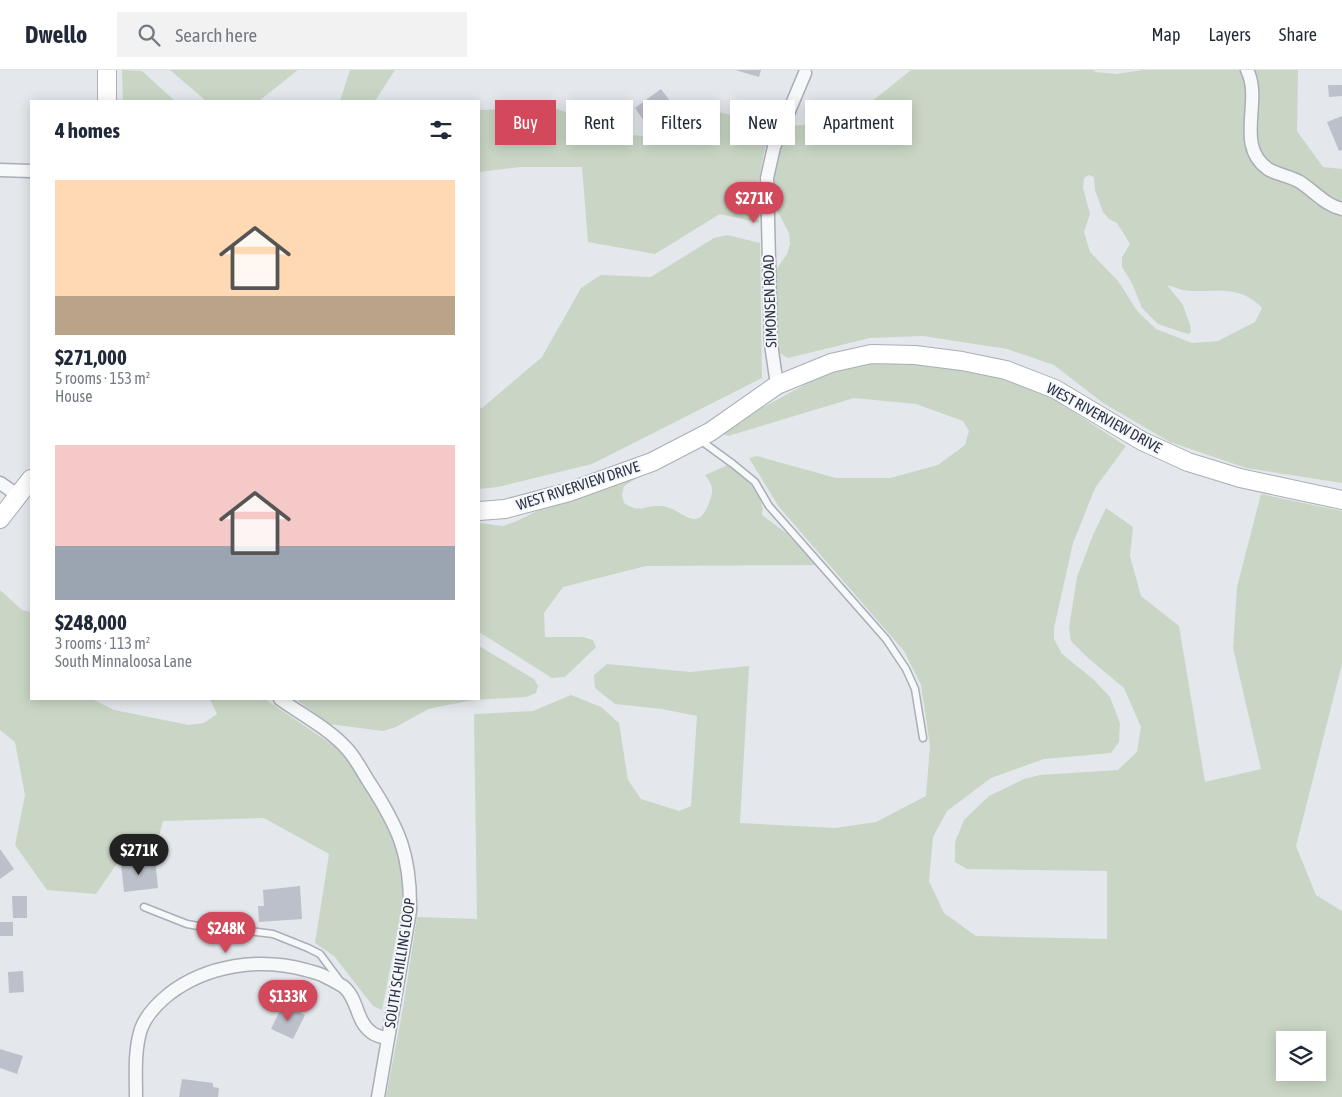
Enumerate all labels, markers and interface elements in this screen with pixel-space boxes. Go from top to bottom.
search box [117,12,467,57]
text: Dwello [25,21,87,48]
icon: search [135,21,163,49]
text: Search here [175,24,257,46]
text: Map [1151,24,1180,45]
text: Layers [1208,24,1251,45]
text: Share [1279,24,1317,45]
chip: Buy [495,100,556,145]
chip: Rent [566,100,633,145]
chip: Filters [643,100,720,145]
chip: New [730,100,795,145]
chip: Apartment [805,100,912,145]
icon: filters [427,116,455,144]
text: 4 homes [55,118,120,142]
pin: $271K [719,182,789,224]
text: $271K [735,189,773,207]
icon: home [210,213,300,303]
street label: SIMONSEN ROAD [759,254,780,348]
text: $271,000 [55,345,127,369]
text: 5 rooms · 153 m² [55,369,150,387]
street label: WEST RIVERVIEW DRIVE [1044,379,1165,456]
text: House [55,387,92,405]
street label: WEST RIVERVIEW DRIVE [514,457,642,513]
icon: home [210,478,300,568]
text: $248,000 [55,610,127,634]
text: 3 rooms · 113 m² [55,634,150,652]
text: South Minnaloosa Lane [55,652,192,670]
pin: $271K [104,834,174,876]
text: $271K [120,841,158,859]
street label: SOUTH SCHILLING LOOP [381,897,418,1029]
pin: $248K [191,912,261,954]
text: $248K [207,919,245,937]
pin: $133K [253,980,323,1022]
text: $133K [269,987,307,1005]
map controls [1276,1031,1326,1081]
button: layers [1276,1031,1326,1081]

